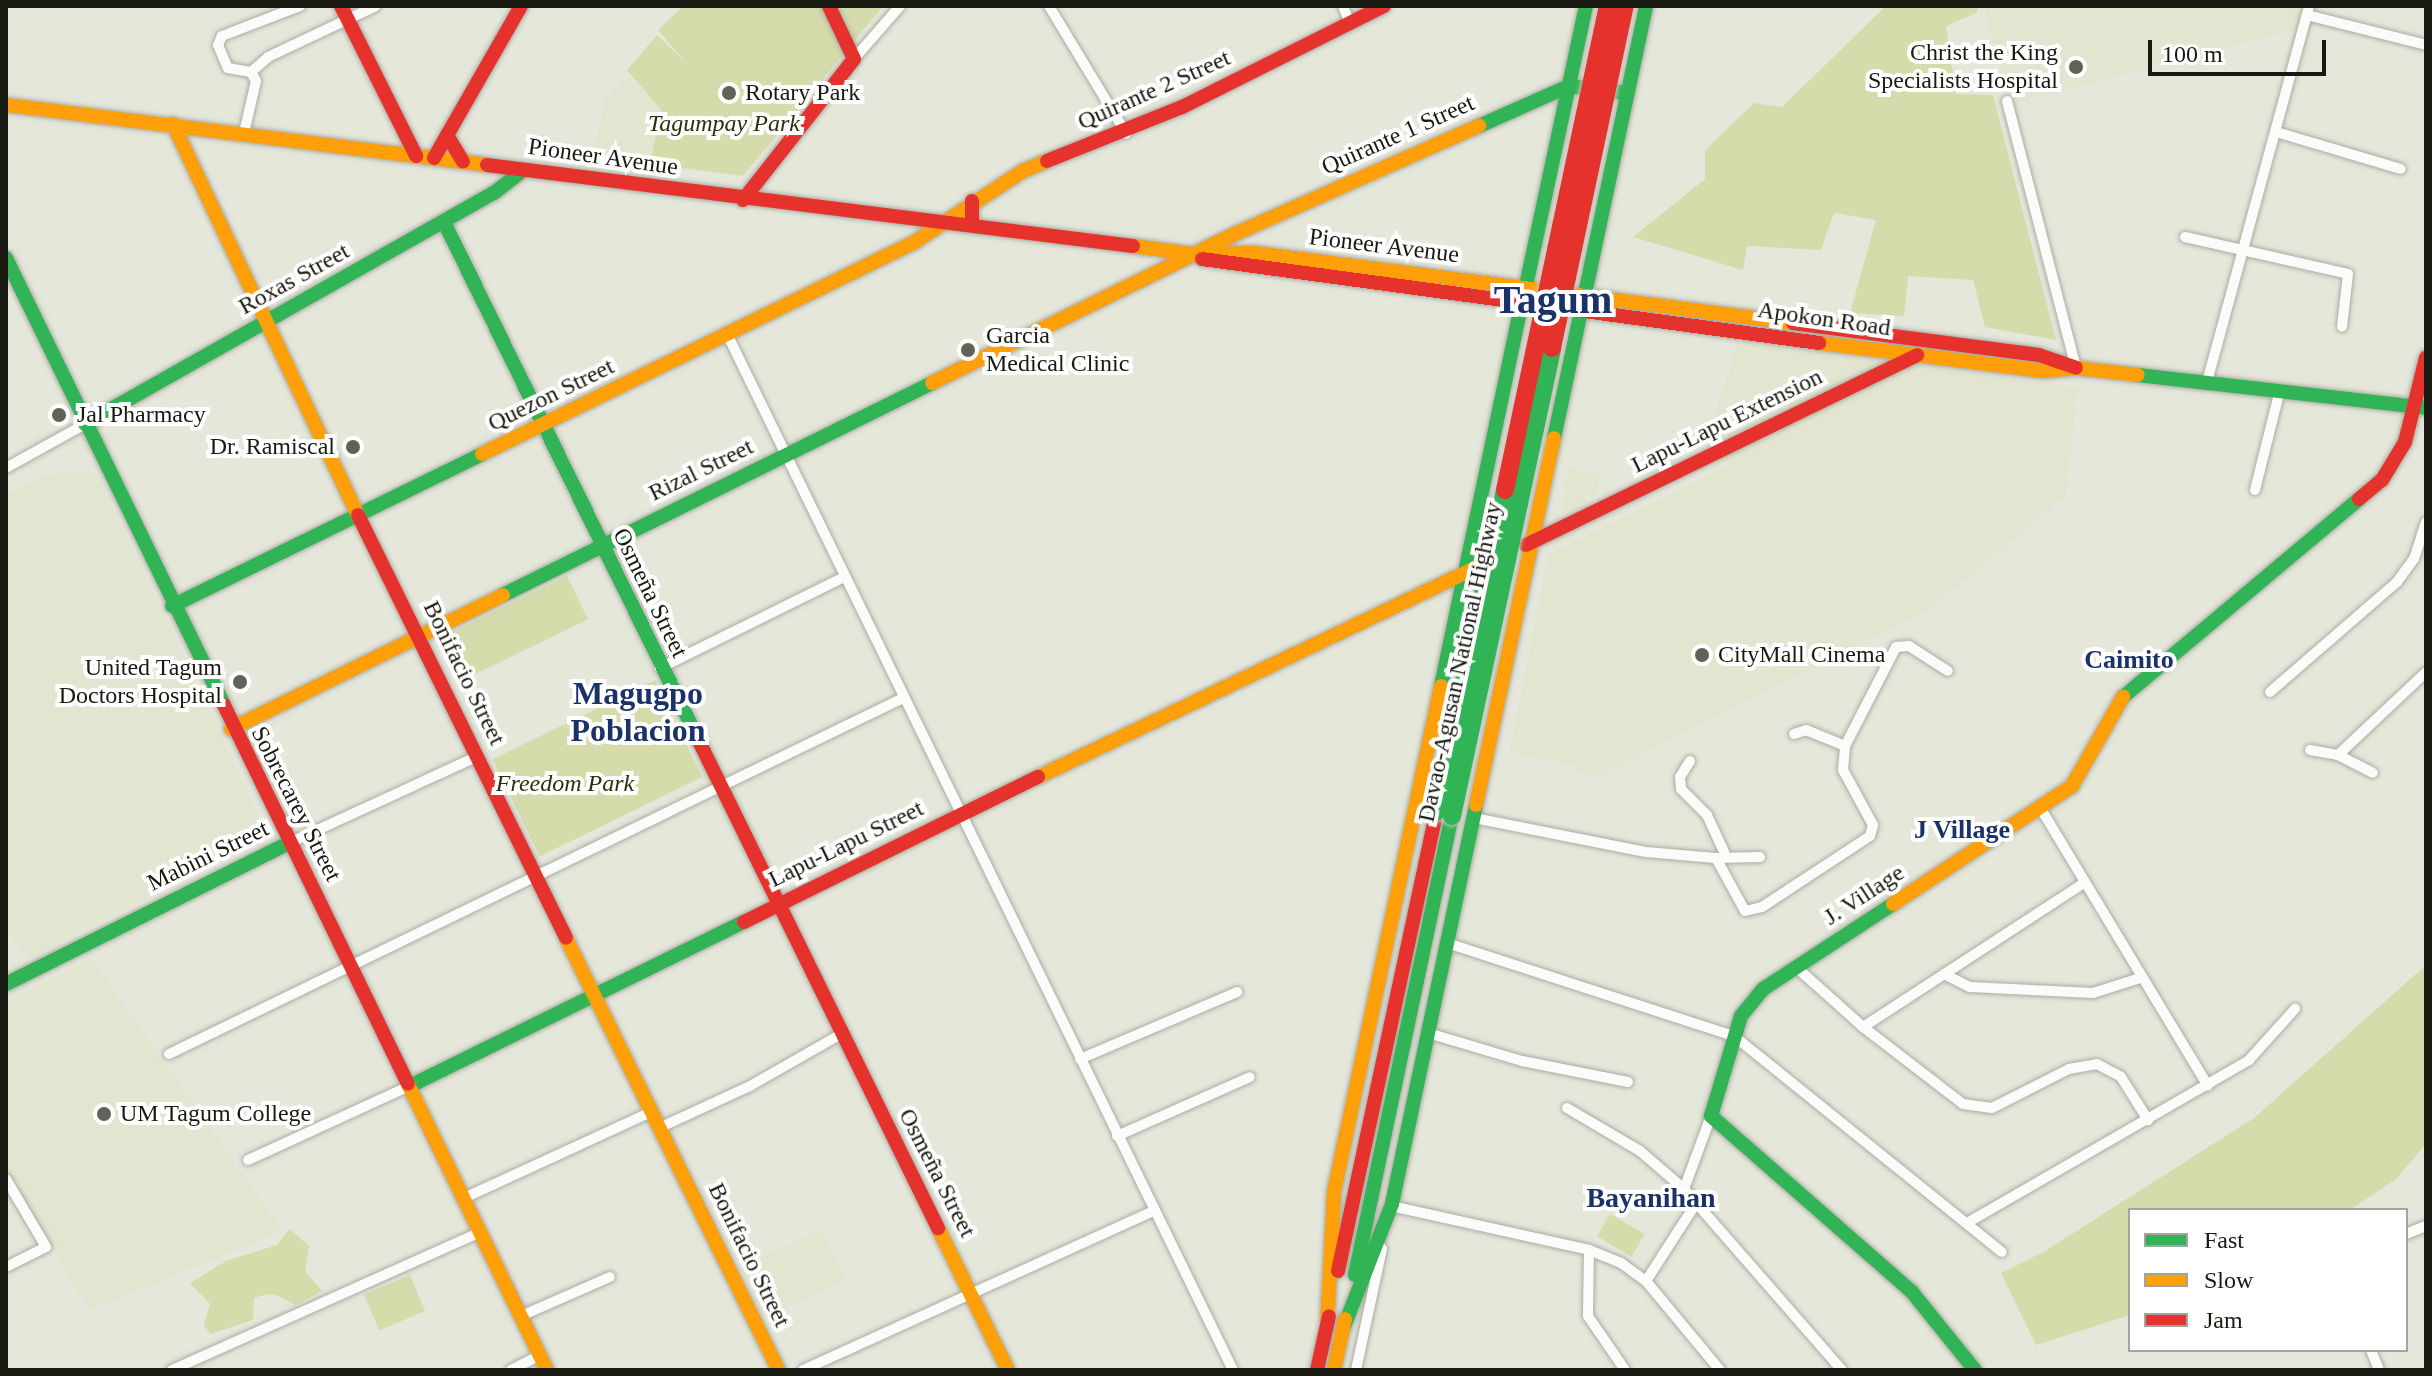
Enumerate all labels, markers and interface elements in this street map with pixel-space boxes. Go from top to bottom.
scale bar [2152,24,2330,74]
place label: Christ the King Specialists Hospital [1868,39,2058,95]
text: 100 m [2162,41,2223,67]
street label: Quirante 2 Street [1073,44,1235,136]
marker: Christ the King Specialists Hospital [2065,56,2087,78]
place label: Rotary Park [745,79,860,107]
marker: Rotary Park [720,84,738,102]
street label: Quirante 1 Street [1317,89,1479,181]
park label: Tagumpay Park [648,110,800,138]
street label: Pioneer Avenue [526,132,680,182]
street label: Pioneer Avenue [1307,222,1461,270]
street label: Roxas Street [234,237,354,321]
district label: Tagum [1494,276,1612,324]
street label: Apokon Road [1756,295,1892,343]
place label: Garcia Medical Clinic [986,322,1129,378]
marker: Garcia Medical Clinic [957,339,979,361]
street label: Quezon Street [483,352,619,438]
street label: Lapu-Lapu Extension [1627,362,1827,480]
place label: Jal Pharmacy [77,401,206,429]
marker: Jal Pharmacy [48,404,70,426]
street label: Rizal Street [644,432,758,508]
place label: Dr. Ramiscal [210,433,335,461]
marker: Dr. Ramiscal [342,436,364,458]
street label: Davao-Agusan National Highway [1412,499,1508,825]
street label: Osmeña Street [606,523,694,663]
street label: Bonifacio Street [417,596,511,750]
place label: CityMall Cinema [1718,641,1885,669]
district label: Caimito [2084,644,2174,676]
marker: CityMall Cinema [1693,646,1711,664]
place label: United Tagum Doctors Hospital [59,654,222,710]
marker: United Tagum Doctors Hospital [229,671,251,693]
district label: Magugpo Poblacion [570,675,706,750]
street label: Sobrecarey Street [245,722,347,886]
park label: Freedom Park [496,770,634,798]
street label: Lapu-Lapu Street [764,794,928,894]
street label: Mabini Street [143,814,273,898]
district label: J Village [1914,814,2010,846]
street label: J. Village [1818,858,1910,932]
place label: UM Tagum College [120,1100,312,1128]
street label: Osmeña Street [892,1104,982,1242]
marker: UM Tagum College [95,1105,113,1123]
street label: Bonifacio Street [702,1178,796,1332]
district label: Bayanihan [1586,1181,1716,1215]
legend [2128,1208,2408,1352]
text: Fast [2204,1227,2244,1253]
text: Slow [2204,1267,2253,1293]
text: Jam [2204,1307,2243,1333]

